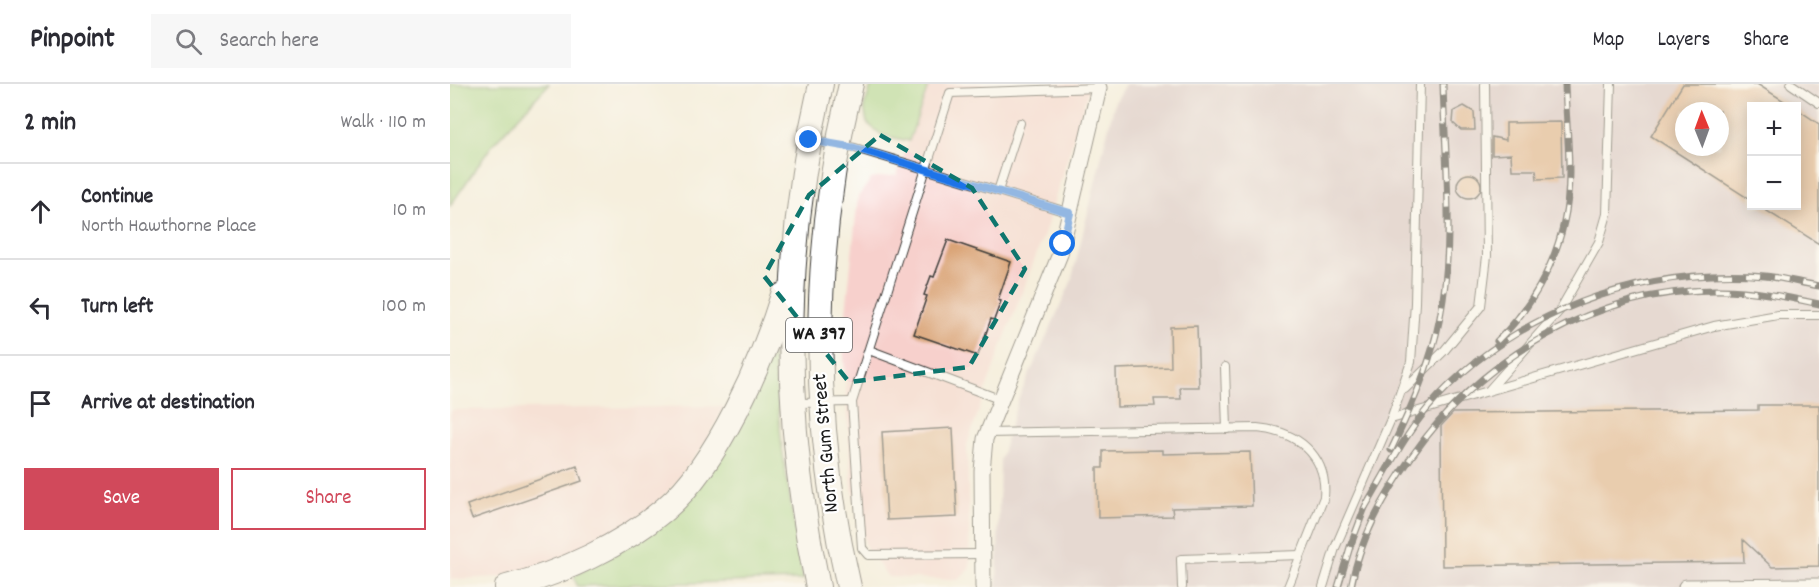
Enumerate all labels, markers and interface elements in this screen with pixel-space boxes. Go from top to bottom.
search box [151,14,571,68]
text: Pinpoint [30,21,115,61]
icon: search [172,25,205,58]
text: Search here [220,26,319,57]
text: Map [1593,26,1624,56]
text: Layers [1657,26,1710,56]
text: Share [1743,26,1789,56]
north arrow [1675,102,1729,156]
map controls [1747,102,1801,210]
button: + [1747,102,1801,156]
text: 2 min [24,105,76,142]
text: Walk · 110 m [340,109,426,137]
route end [795,126,821,152]
button: − [1747,156,1801,210]
text: Continue [81,182,153,213]
icon: ahead [24,195,57,228]
text: 10 m [392,197,426,225]
text: North Hawthorne Place [81,213,256,241]
route start [1049,230,1075,256]
icon: left [24,291,57,324]
text: Turn left [81,292,153,323]
text: 100 m [382,293,426,321]
road number: WA 397 [786,318,852,352]
street label: North Gum Street [806,372,848,514]
icon: arrive [24,387,57,420]
text: Arrive at destination [81,388,255,419]
button: Save [24,468,219,530]
button: Share [231,468,426,530]

